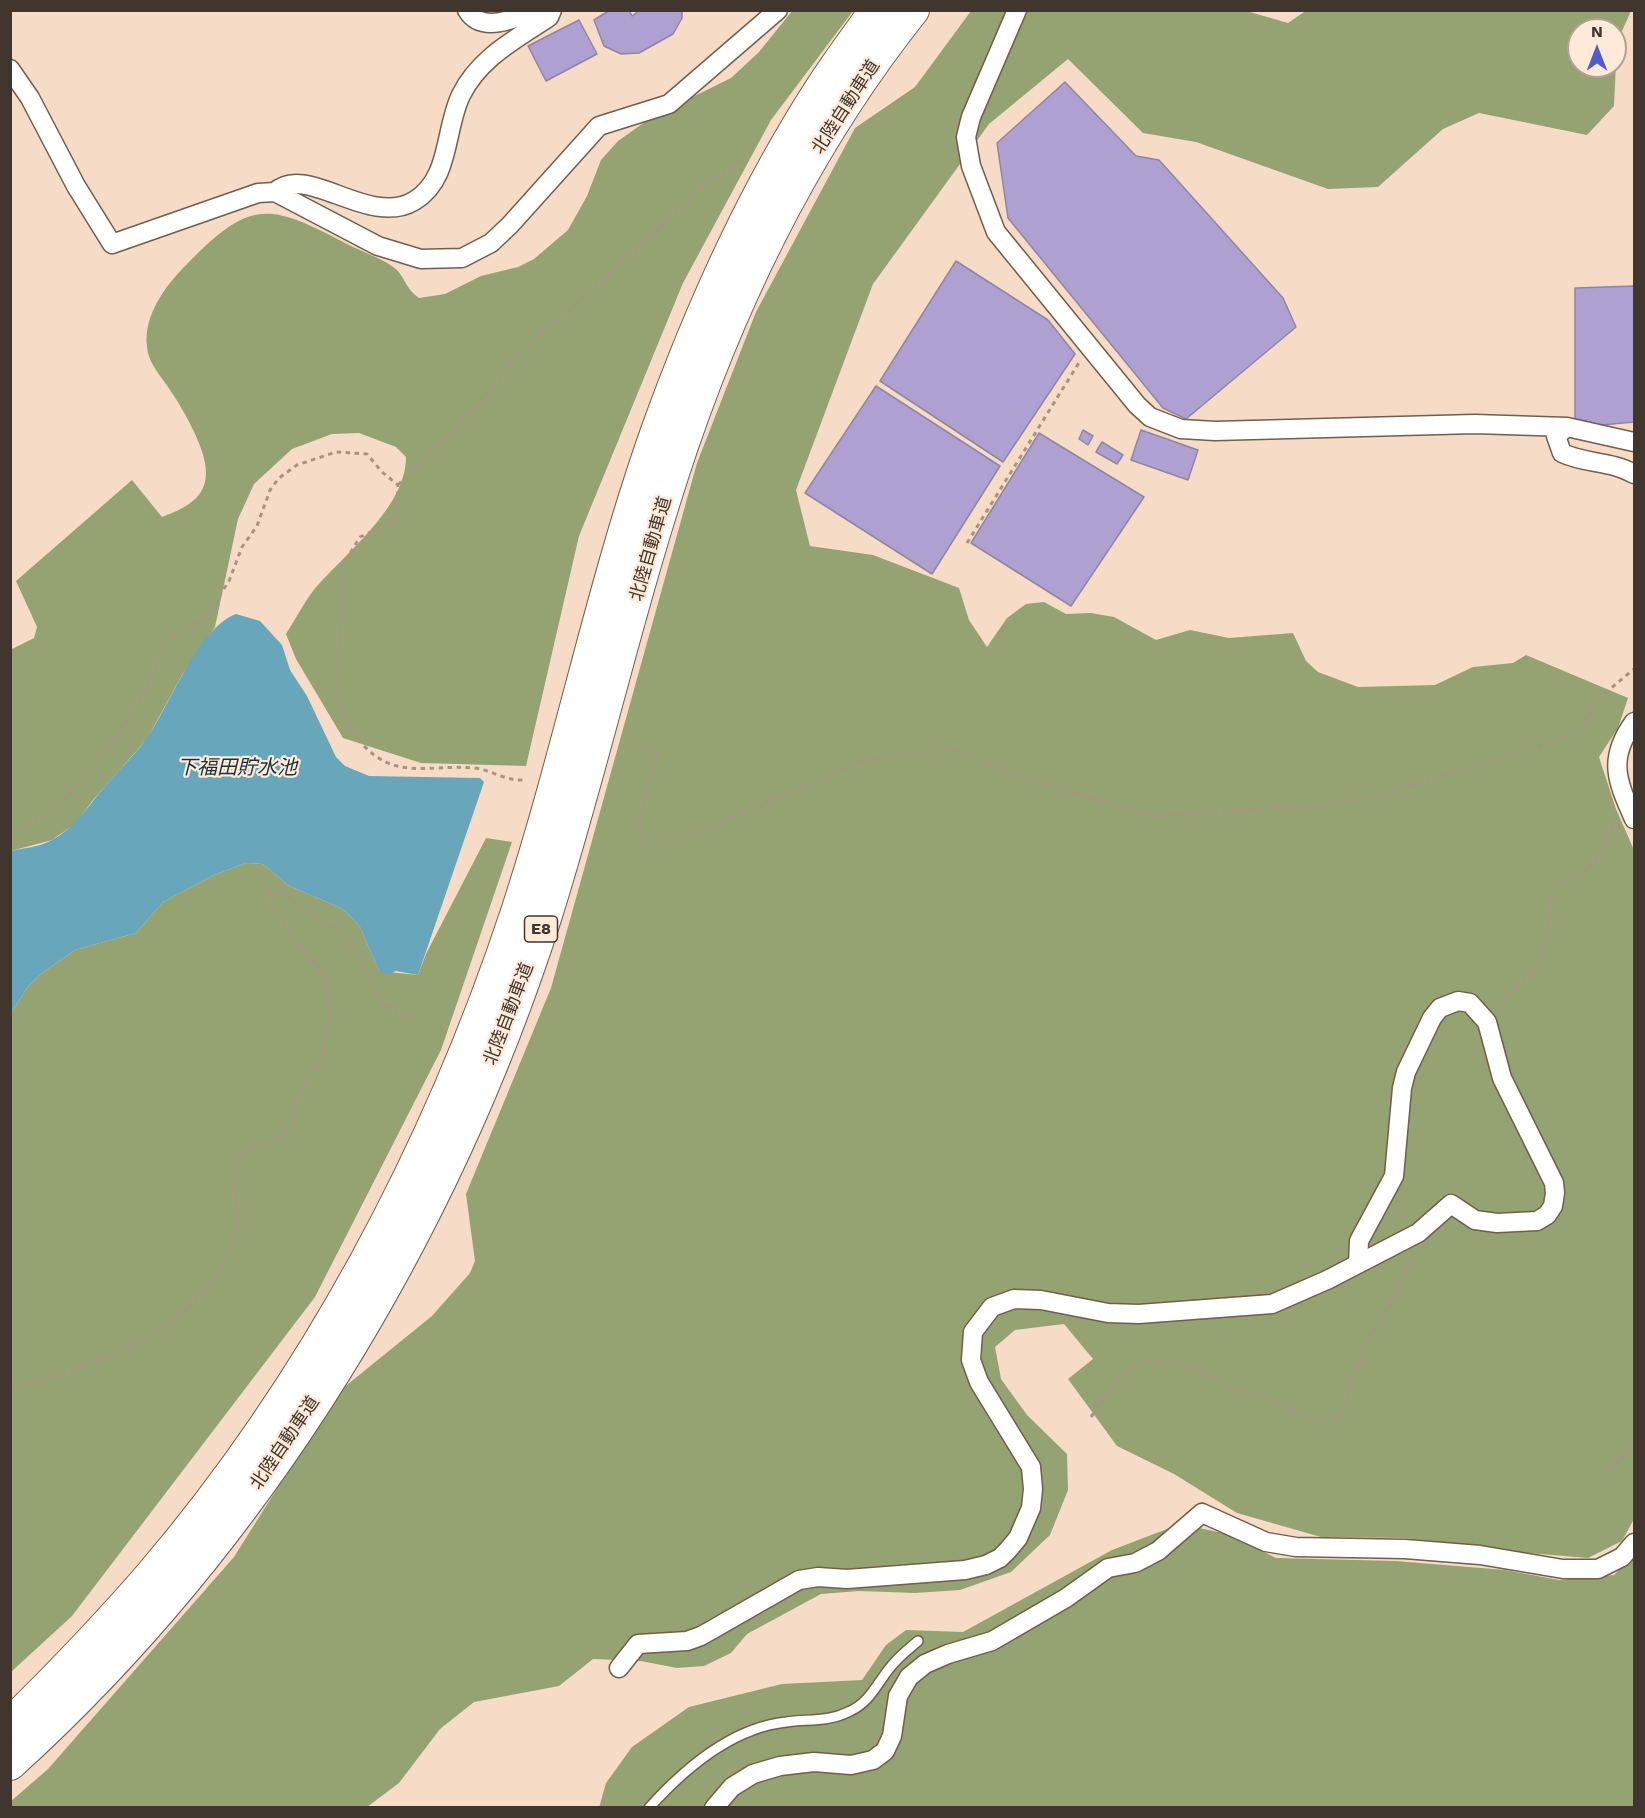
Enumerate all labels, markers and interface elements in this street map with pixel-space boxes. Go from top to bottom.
north arrow [1567,18,1627,78]
text: N [1591,22,1603,41]
street label: 北陸自動車道 [808,56,884,158]
street label: 北陸自動車道 [626,494,676,604]
water label: 下福田貯水池 [177,756,297,780]
road number: E8 [524,916,558,942]
street label: 北陸自動車道 [480,960,538,1068]
street label: 北陸自動車道 [246,1392,324,1494]

